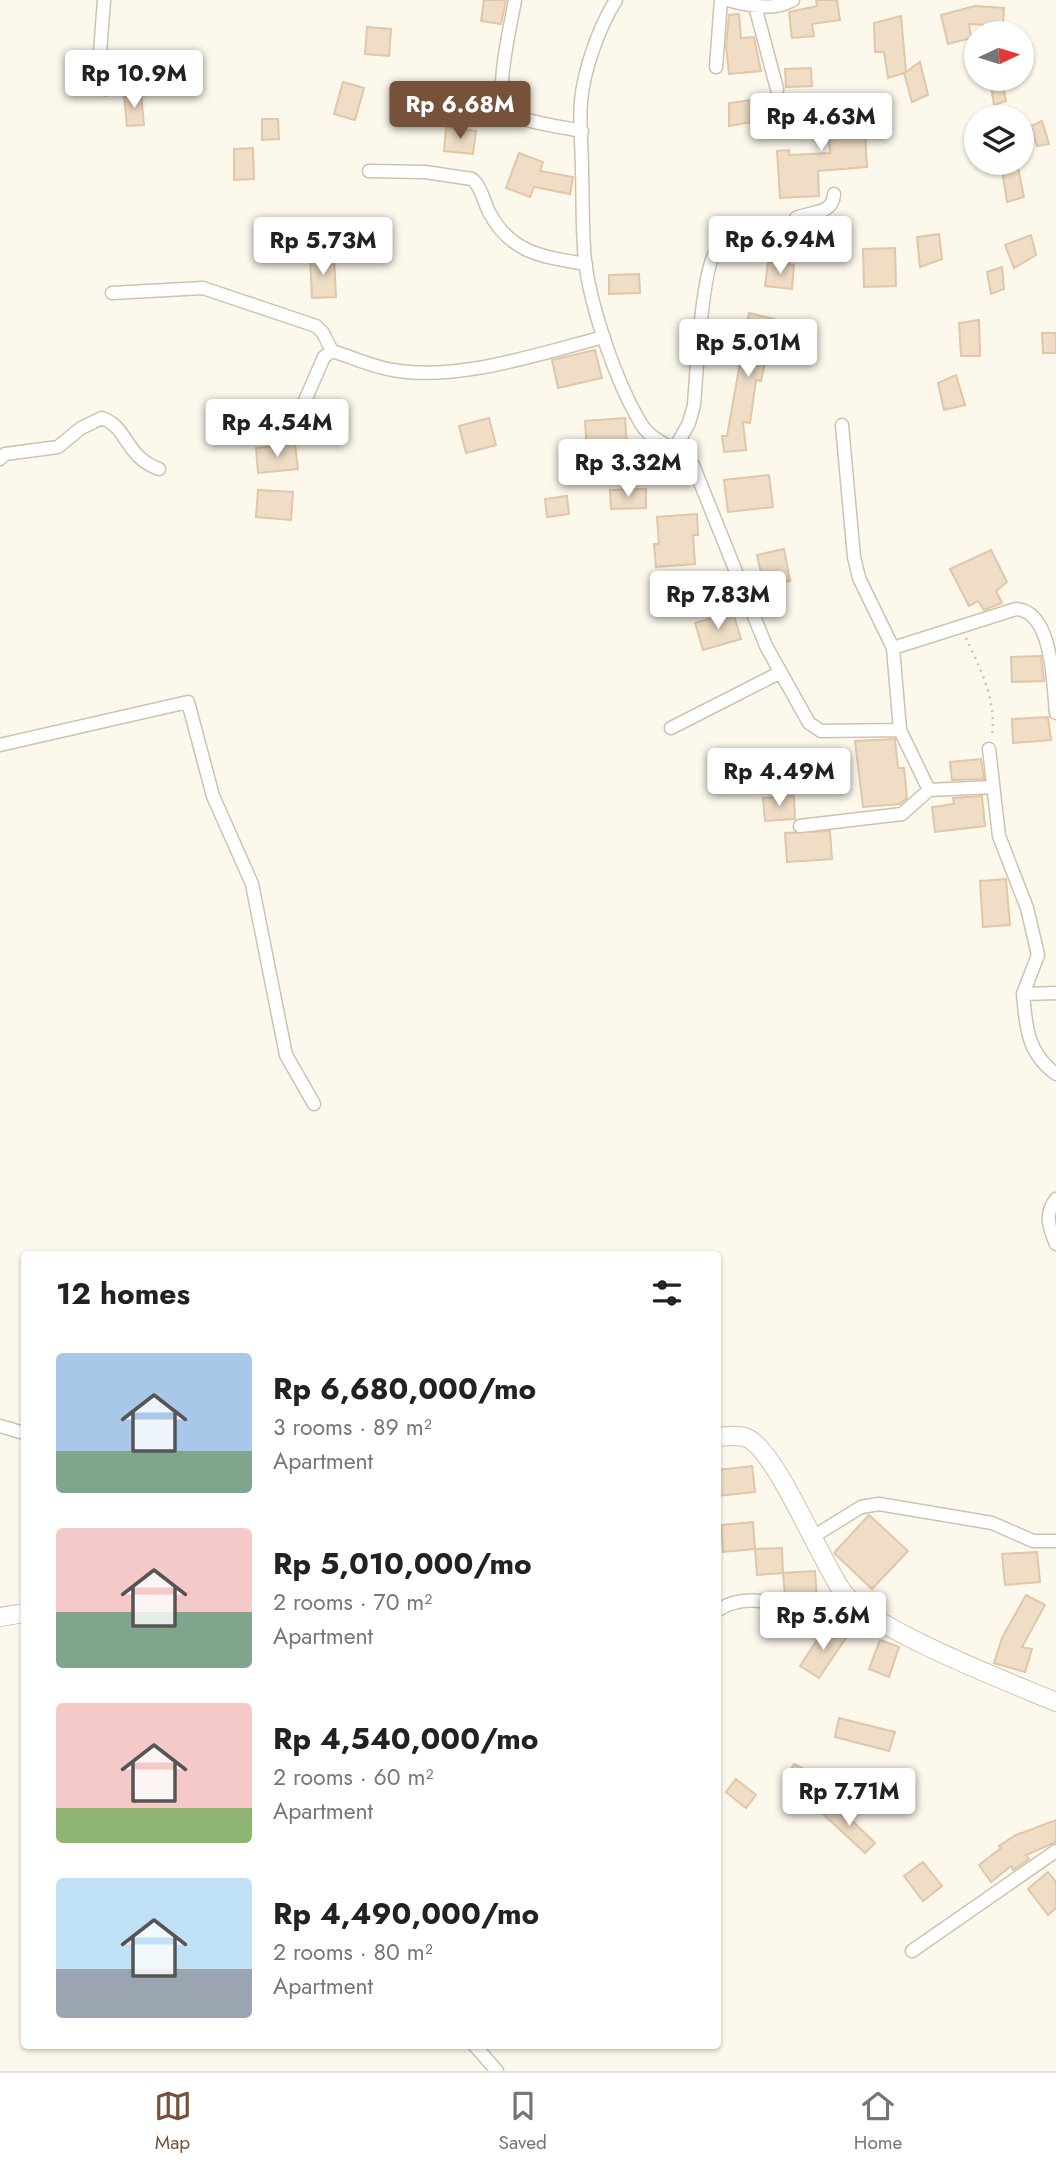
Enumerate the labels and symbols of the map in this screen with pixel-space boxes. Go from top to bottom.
north arrow [964,21,1034,91]
pin: Rp 10.9M [62,50,206,110]
pin: Rp 6.68M [388,82,532,141]
pin: Rp 4.63M [749,94,893,153]
pin: Rp 6.94M [708,216,852,276]
pin: Rp 5.73M [251,218,395,277]
pin: Rp 5.01M [676,320,820,379]
pin: Rp 4.54M [205,400,349,459]
pin: Rp 3.32M [556,440,700,499]
pin: Rp 7.83M [646,572,790,631]
pin: Rp 4.49M [707,748,851,808]
pin: Rp 5.6M [758,1592,888,1652]
pin: Rp 7.71M [777,1769,921,1828]

